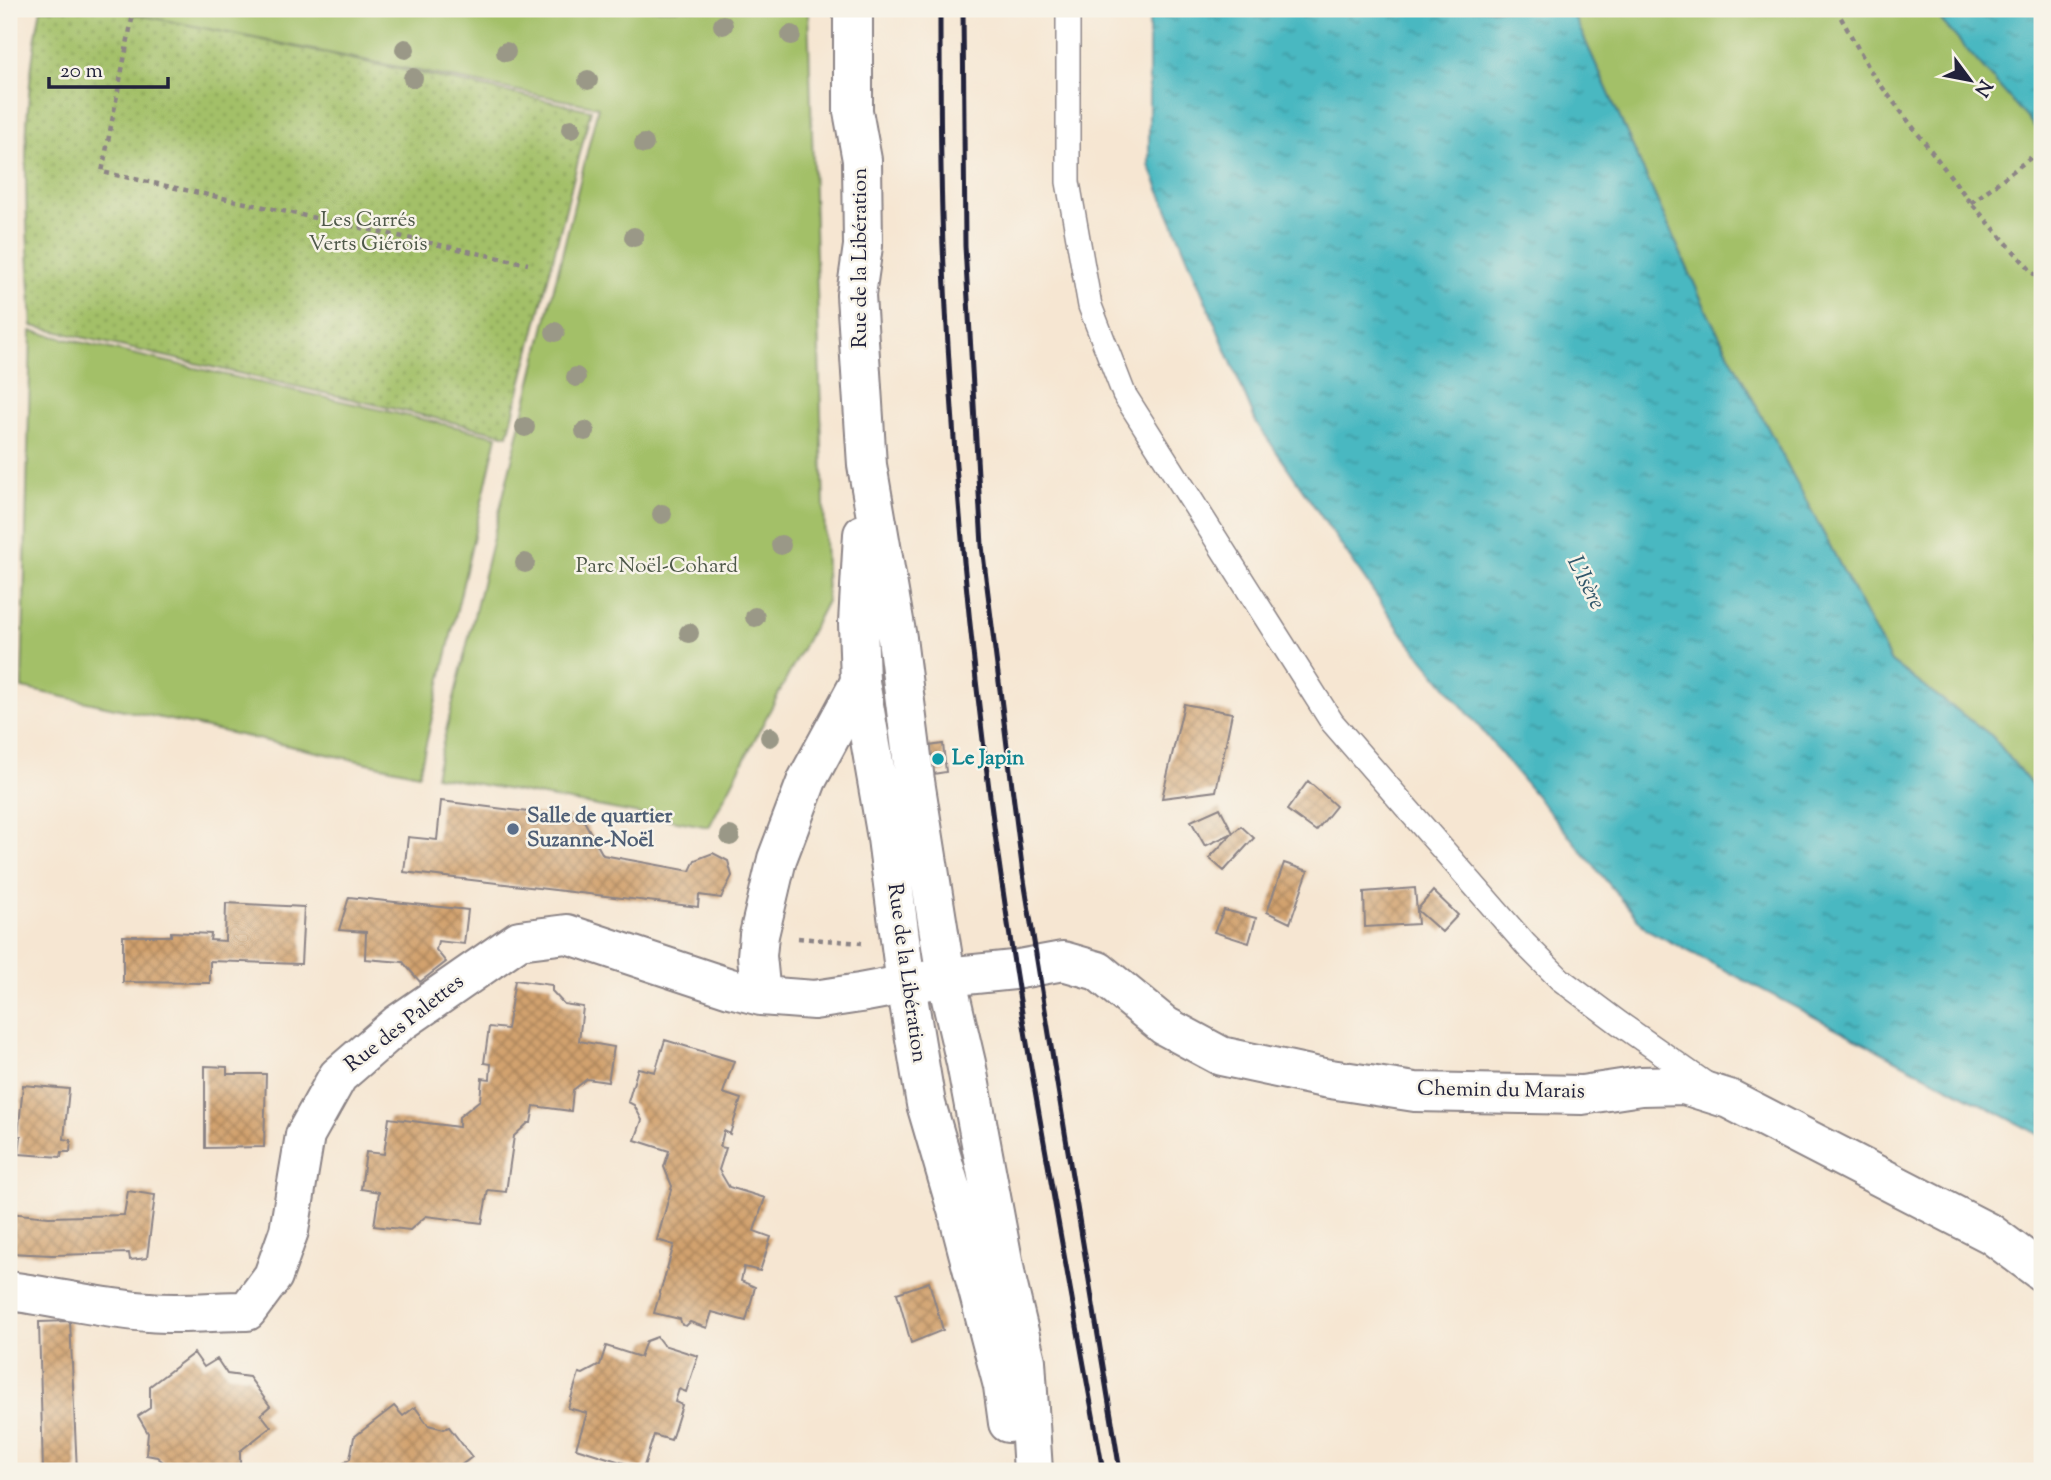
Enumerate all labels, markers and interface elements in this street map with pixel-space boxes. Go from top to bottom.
scale bar [49,46,168,90]
north arrow [1936,46,2006,116]
text: 20 m [60,57,103,87]
text: N [1967,74,1998,101]
street label: Rue de la Libération [846,168,876,348]
park label: Les Carrés Verts Giérois [309,206,427,260]
water label: L'Isère [1557,550,1613,616]
park label: Parc Noël-Cohard [576,552,738,582]
place label: Le Japin [952,744,1025,774]
marker: Le Japin [930,751,946,767]
place label: Salle de quartier Suzanne-Noël [527,802,673,856]
marker: Salle de quartier Suzanne-Noël [505,821,521,837]
street label: Rue de la Libération [879,881,933,1065]
street label: Rue des Palettes [339,968,471,1080]
street label: Chemin du Marais [1417,1075,1585,1107]

